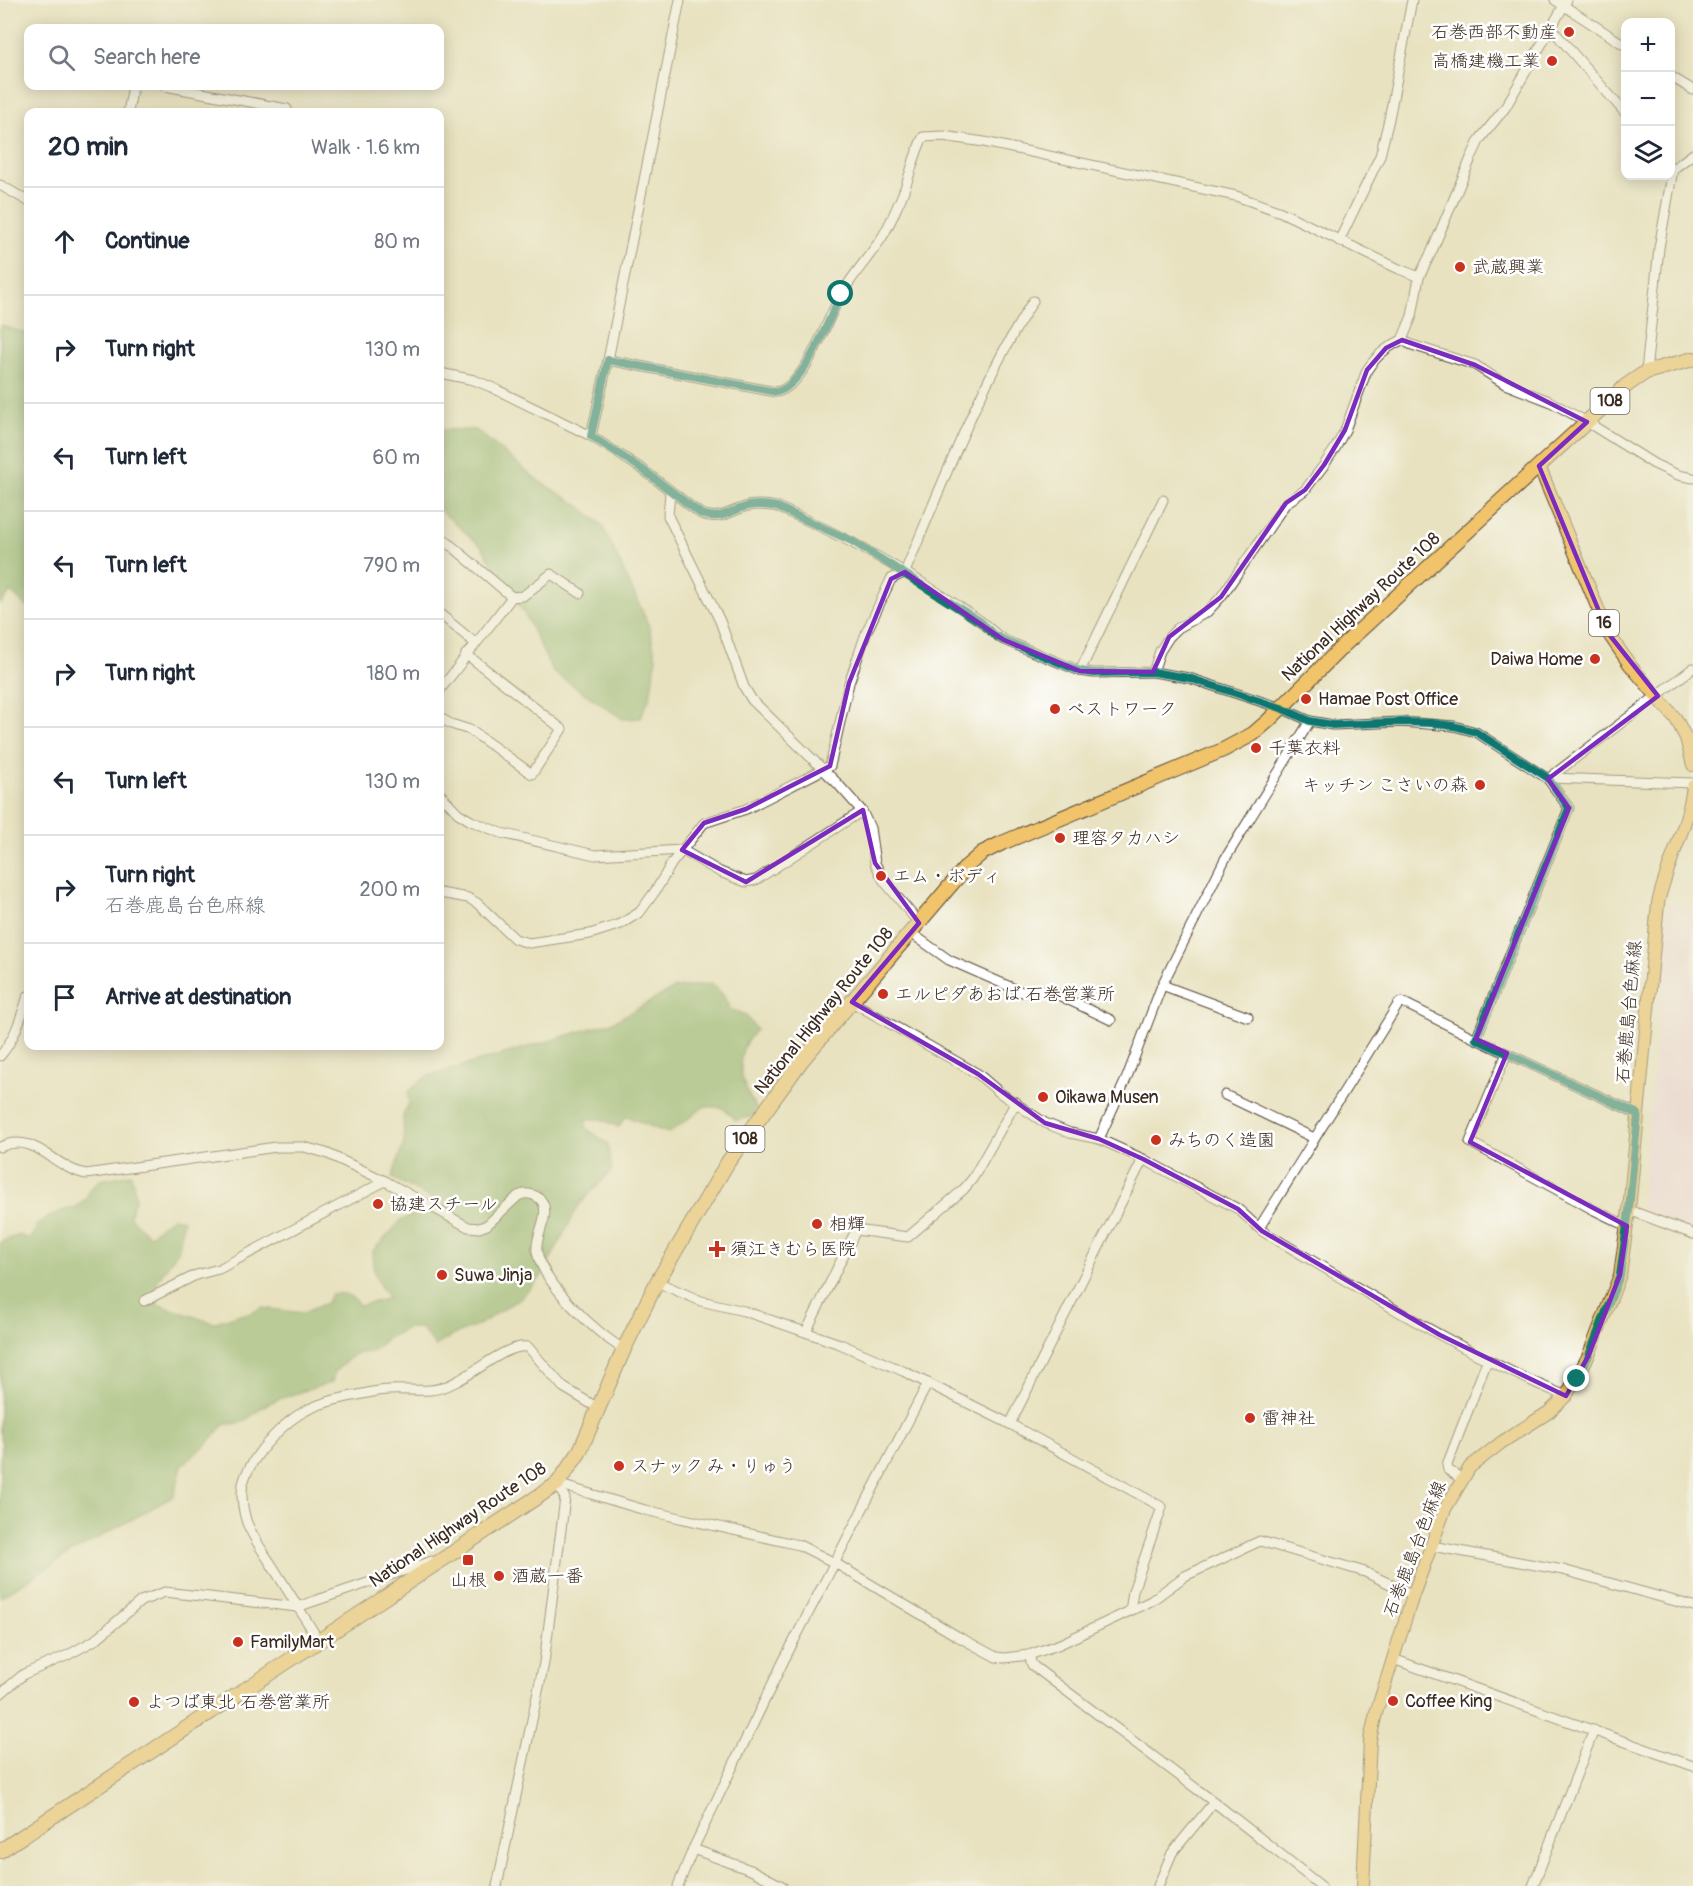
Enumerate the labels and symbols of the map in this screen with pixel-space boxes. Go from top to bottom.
place label: 石巻西部不動産 [1431,21,1557,44]
marker: 石巻西部不動産 [1562,25,1576,39]
place label: 高橋建機工業 [1432,50,1540,73]
marker: 高橋建機工業 [1545,54,1559,68]
place label: 武蔵興業 [1472,256,1544,279]
marker: 武蔵興業 [1453,260,1467,274]
route start [827,280,853,306]
road number: 108 [1590,388,1630,414]
street label: National Highway Route 108 [1277,527,1445,687]
road number: 16 [1589,610,1619,636]
place label: Daiwa Home [1490,648,1583,671]
marker: Daiwa Home [1588,652,1602,666]
place label: Hamae Post Office [1318,688,1458,711]
marker: Hamae Post Office [1299,692,1313,706]
place label: ベストワーク [1067,698,1176,721]
marker: ベストワーク [1048,702,1062,716]
place label: 千葉衣料 [1268,737,1341,760]
marker: 千葉衣料 [1249,741,1263,755]
place label: キッチン こさいの森 [1302,774,1468,797]
marker: キッチン こさいの森 [1473,778,1487,792]
place label: 理容タカハシ [1072,827,1180,850]
marker: 理容タカハシ [1053,831,1067,845]
place label: エム・ボディ [893,865,1001,888]
marker: エム・ボディ [874,869,888,883]
street label: National Highway Route 108 [749,923,899,1099]
street label: 石巻鹿島台色麻線 [1611,939,1647,1085]
place label: エルピダあおば 石巻営業所 [895,983,1115,1006]
marker: エルピダあおば 石巻営業所 [876,987,890,1001]
place label: Oikawa Musen [1055,1086,1159,1109]
marker: Oikawa Musen [1036,1090,1050,1104]
road number: 108 [726,1126,764,1152]
place label: みちのく造園 [1168,1129,1275,1152]
marker: みちのく造園 [1149,1133,1163,1147]
place label: 協建スチール [390,1193,497,1216]
marker: 協建スチール [371,1197,385,1211]
place label: 相輝 [829,1213,865,1236]
marker: 相輝 [810,1217,824,1231]
place label: 須江きむら医院 [730,1238,856,1261]
marker: 須江きむら医院 [708,1240,726,1258]
place label: Suwa Jinja [454,1264,532,1287]
marker: Suwa Jinja [435,1268,449,1282]
route end [1563,1365,1589,1391]
place label: 雷神社 [1262,1407,1316,1430]
marker: 雷神社 [1243,1411,1257,1425]
place label: スナック み・りゅう [631,1455,797,1478]
street label: National Highway Route 108 [365,1457,551,1593]
marker: スナック み・りゅう [612,1459,626,1473]
street label: 石巻鹿島台色麻線 [1378,1478,1452,1620]
marker: 山根 [461,1553,475,1567]
place label: 酒蔵一番 [511,1565,583,1588]
place label: 山根 [450,1569,487,1592]
marker: 酒蔵一番 [492,1569,506,1583]
place label: FamilyMart [250,1631,335,1654]
marker: FamilyMart [231,1635,245,1649]
place label: Coffee King [1405,1690,1492,1713]
place label: よつば東北 石巻営業所 [146,1691,330,1714]
marker: Coffee King [1386,1694,1400,1708]
marker: よつば東北 石巻営業所 [127,1695,141,1709]

